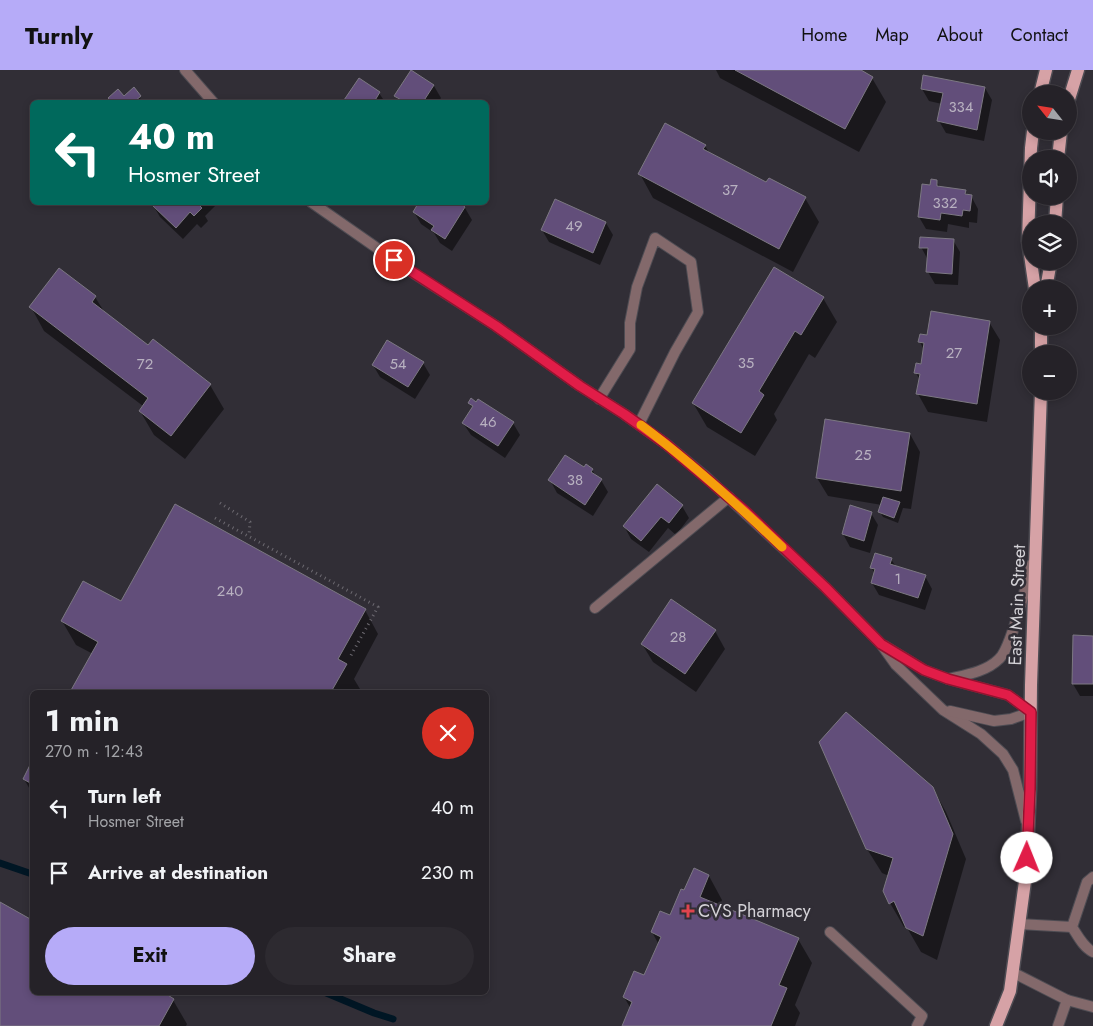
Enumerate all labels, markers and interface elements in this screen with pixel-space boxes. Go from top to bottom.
text: Turnly [25,18,93,53]
text: Home [801,22,847,48]
text: Map [875,22,909,48]
text: About [937,22,982,48]
text: Contact [1010,22,1068,48]
north arrow [1022,85,1078,140]
map controls [1022,85,1077,400]
house number: 334 [948,96,974,118]
text: 40 m [128,112,215,162]
icon: left [45,120,110,185]
button: sound [1022,150,1077,205]
text: Hosmer Street [128,158,260,190]
house number: 37 [722,179,738,201]
house number: 332 [933,192,957,214]
house number: 49 [565,215,583,237]
button: layers [1022,215,1077,270]
pin [373,239,415,281]
icon: arrive [380,246,408,274]
button: + [1022,280,1077,335]
house number: 27 [946,342,962,364]
button: − [1022,345,1077,400]
house number: 35 [738,352,754,374]
house number: 72 [137,353,153,375]
house number: 54 [389,353,407,375]
house number: 46 [479,411,497,433]
house number: 25 [855,444,872,466]
house number: 38 [567,469,583,491]
street label: East Main Street [1002,543,1032,666]
house number: 1 [895,568,901,590]
house number: 240 [217,580,243,602]
house number: 28 [670,626,686,648]
text: 1 min [45,699,119,742]
button: close [422,707,474,759]
text: 270 m · 12:43 [45,740,143,763]
text: Turn left [88,783,161,810]
icon: left [45,794,73,822]
text: 40 m [431,794,474,821]
text: Hosmer Street [88,810,184,833]
position arrow [1000,831,1052,883]
icon: arrive [45,859,73,887]
text: Arrive at destination [88,859,268,886]
text: 230 m [421,859,474,886]
place label: CVS Pharmacy [698,898,811,924]
marker: CVS Pharmacy [682,905,694,917]
button: Exit [45,927,255,985]
button: Share [265,927,474,985]

